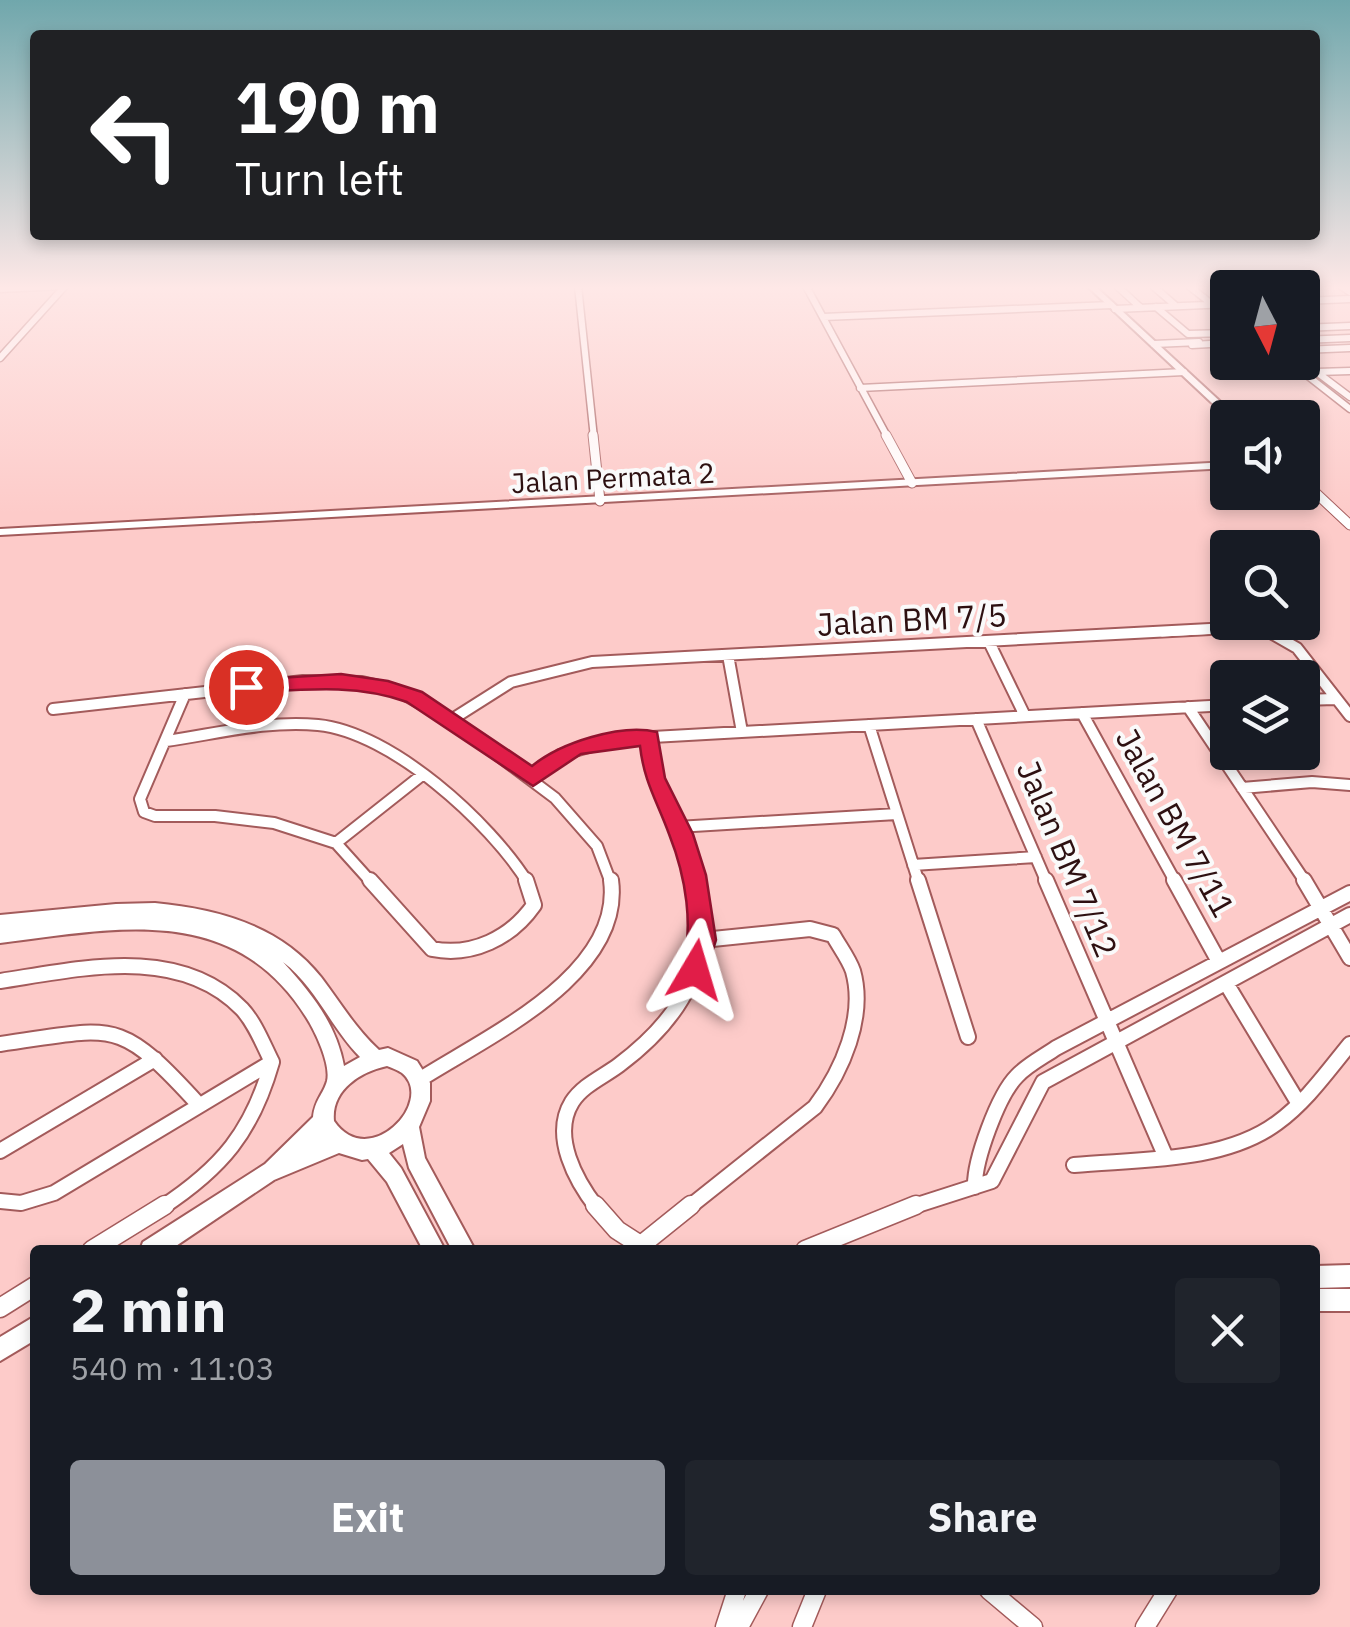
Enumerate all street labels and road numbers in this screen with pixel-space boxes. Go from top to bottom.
street label: Jalan Permata 2 [510,454,716,501]
street label: Jalan BM 7/5 [816,593,1008,645]
street label: Jalan BM 7/11 [1107,721,1245,924]
street label: Jalan BM 7/12 [1008,754,1128,963]

